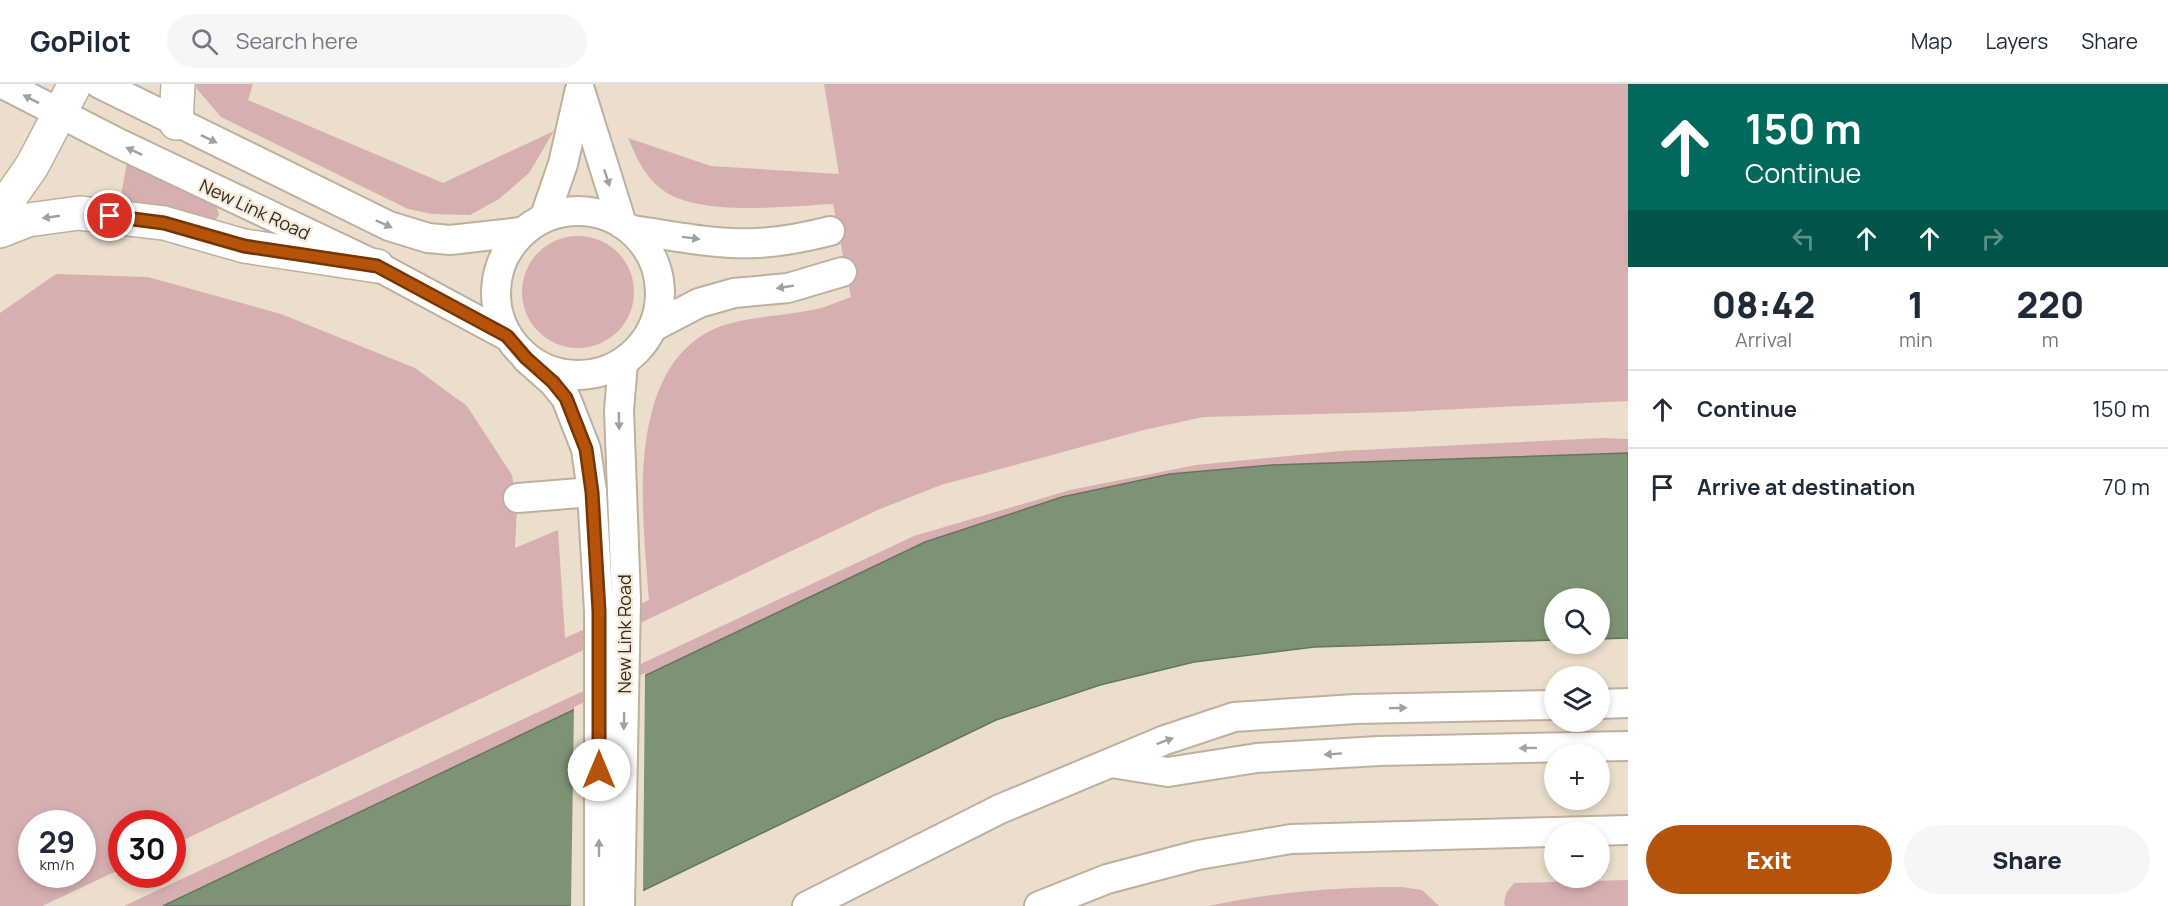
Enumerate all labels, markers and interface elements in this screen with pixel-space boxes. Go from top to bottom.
search box [167,14,587,68]
text: GoPilot [30,22,131,60]
icon: search [188,25,221,58]
text: Search here [236,26,358,56]
text: Map [1911,27,1952,55]
text: Layers [1985,27,2048,55]
text: Share [2081,27,2138,55]
one-way arrow [23,94,40,104]
text: 150 m [1745,99,1862,157]
icon: ahead [1646,108,1724,186]
one-way arrow [200,134,217,143]
one-way arrow [126,146,143,155]
text: Continue [1745,154,1861,191]
one-way arrow [603,169,612,187]
street label: New Link Road [196,173,314,245]
pin [84,190,135,241]
icon: arrive [93,199,126,232]
one-way arrow [41,212,60,221]
one-way arrow [376,219,393,228]
icon: left [1787,222,1820,255]
icon: ahead [1850,222,1883,255]
icon: ahead [1913,222,1946,255]
icon: right [1976,222,2009,255]
one-way arrow [682,233,701,243]
text: 08:42 [1712,280,1815,329]
text: 1 [1908,280,1924,329]
text: 220 [2016,280,2084,329]
one-way arrow [776,283,795,292]
text: Arrival [1735,326,1792,353]
text: min [1899,326,1933,353]
text: m [2042,326,2059,353]
icon: ahead [1646,393,1679,426]
text: Continue [1697,394,1797,424]
text: 150 m [2092,394,2150,424]
one-way arrow [614,411,624,430]
icon: arrive [1646,471,1679,504]
text: Arrive at destination [1697,472,1915,502]
text: 70 m [2102,472,2150,502]
street label: New Link Road [612,574,636,694]
map controls [1544,588,1610,888]
button: search [1544,588,1610,654]
button: layers [1544,666,1610,732]
one-way arrow [1388,703,1407,713]
one-way arrow [619,711,629,730]
one-way arrow [1156,735,1174,745]
position arrow [567,738,631,802]
one-way arrow [1518,743,1537,753]
button: + [1544,744,1610,810]
one-way arrow [1323,749,1342,758]
speed limit sign: 30 [108,810,186,888]
text: 29 [39,821,75,862]
button: − [1544,822,1610,888]
button: Exit [1646,825,1892,894]
button: Share [1904,825,2150,894]
one-way arrow [594,838,604,857]
text: km/h [40,854,74,875]

